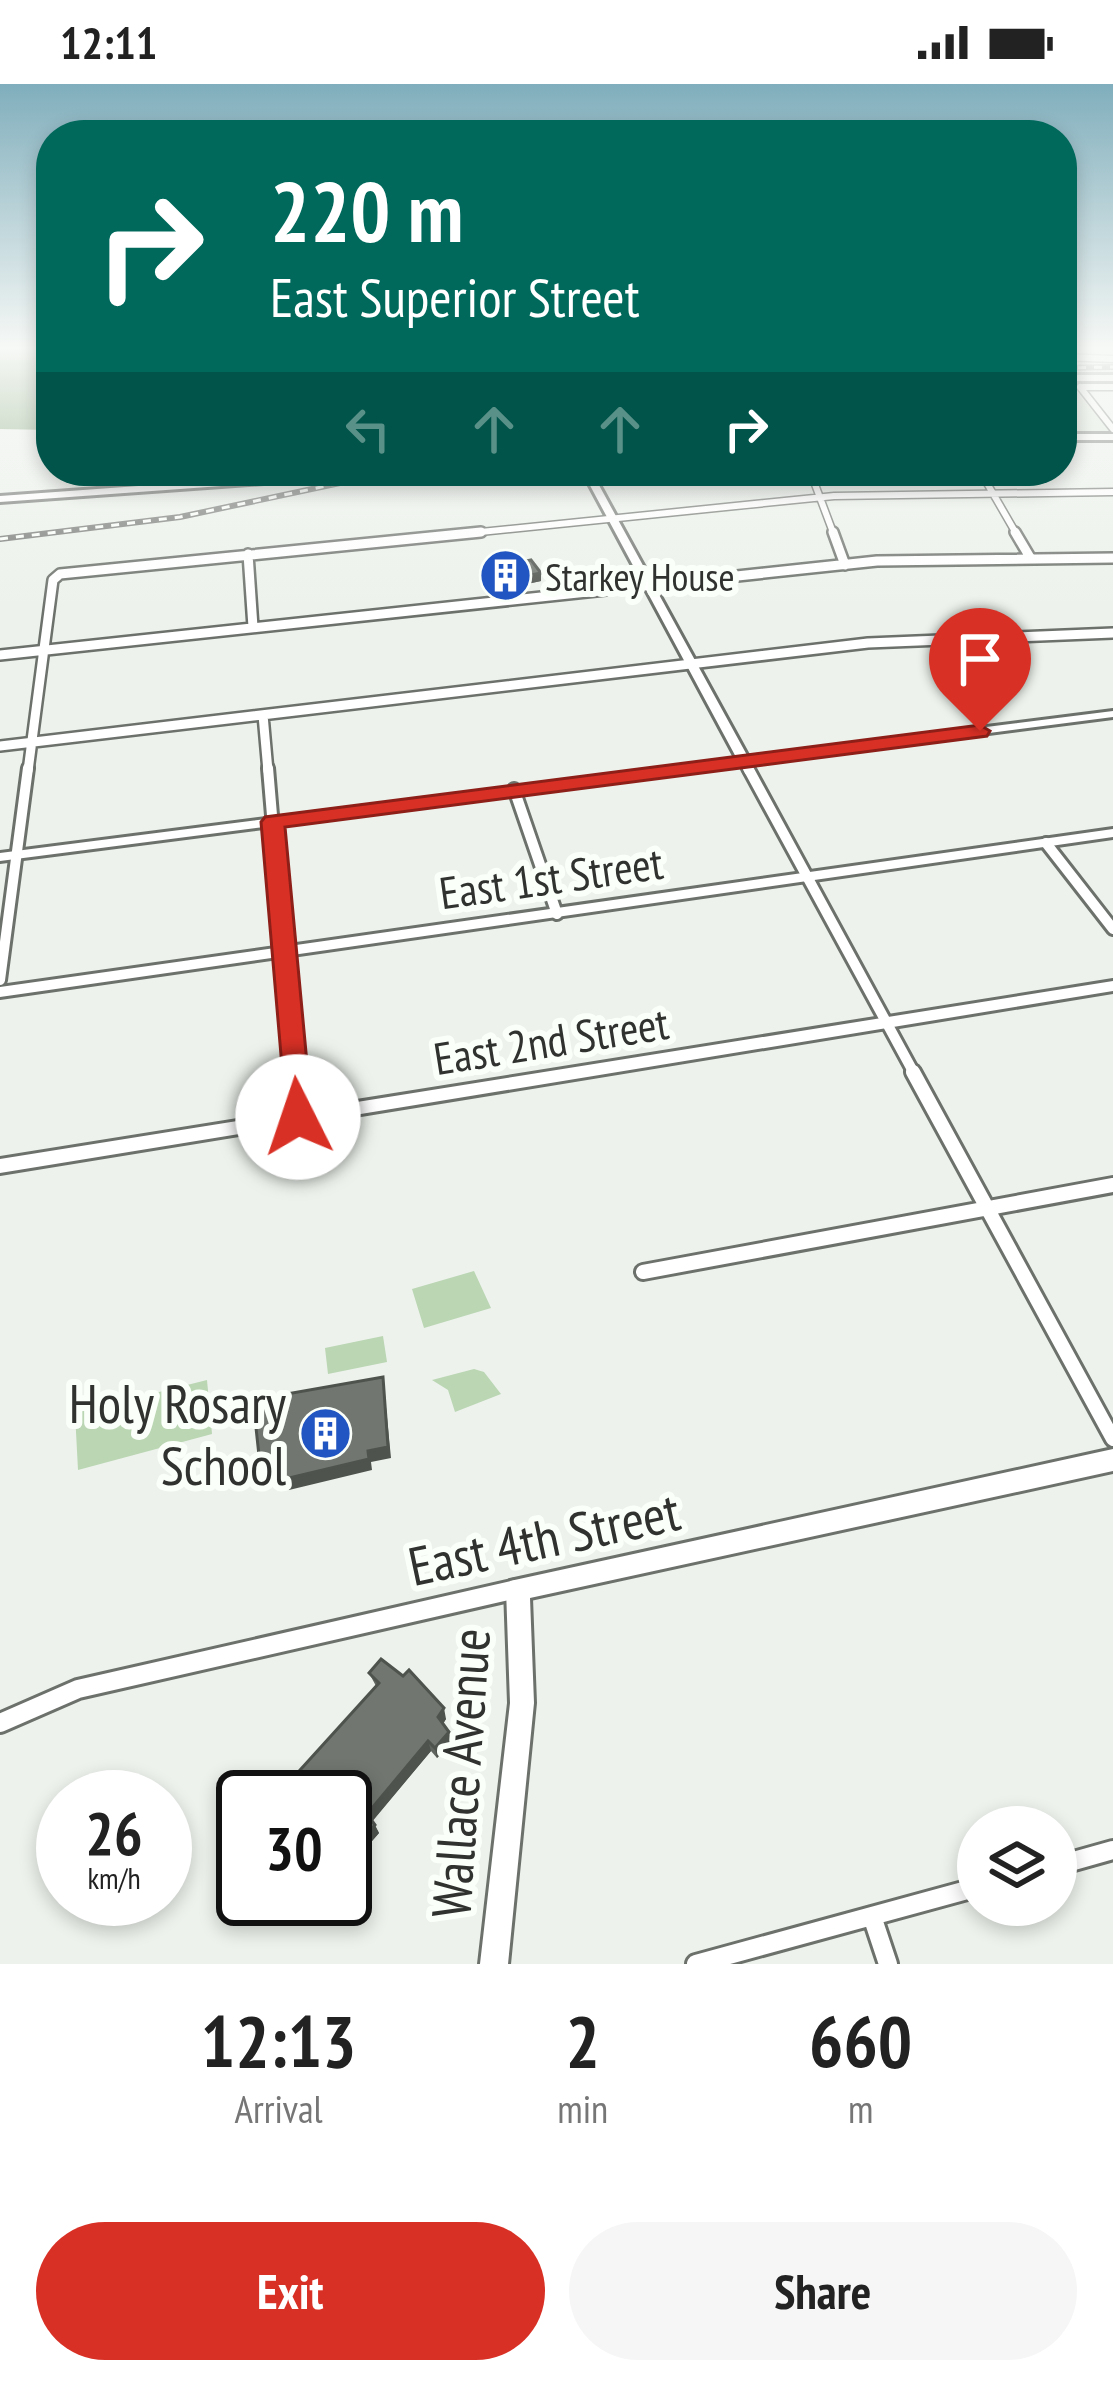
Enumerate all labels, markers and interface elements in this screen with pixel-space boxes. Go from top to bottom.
text: 12:11 [60,13,157,71]
text: 220 m [270,156,463,265]
icon: right [72,168,228,324]
text: East Superior Street [270,262,640,332]
icon: left [335,396,401,462]
icon: ahead [461,396,527,462]
icon: ahead [587,396,653,462]
icon: right [713,396,779,462]
building icon: Starkey House [478,548,534,604]
place label: Starkey House [545,551,735,602]
pin [929,608,1031,731]
icon: arrive [947,626,1013,692]
street label: East 1st Street [436,833,667,921]
street label: East 2nd Street [430,993,673,1087]
position arrow [235,1054,361,1180]
place label: Holy Rosary School [69,1368,287,1500]
building icon: Holy Rosary School [297,1406,353,1462]
street label: East 4th Street [402,1475,686,1601]
street label: Wallace Avenue [415,1626,505,1920]
speed limit sign: 30 [216,1770,372,1926]
text: 26 [85,1794,143,1872]
map controls [957,1806,1077,1926]
button: layers [957,1806,1077,1926]
text: km/h [87,1858,141,1897]
text: 12:13 [201,1994,357,2087]
text: 2 [566,1994,600,2087]
text: 660 [809,1994,912,2087]
text: Arrival [235,2083,323,2134]
text: min [557,2083,608,2134]
text: m [848,2083,873,2134]
button: Exit [36,2222,545,2360]
button: Share [569,2222,1077,2360]

